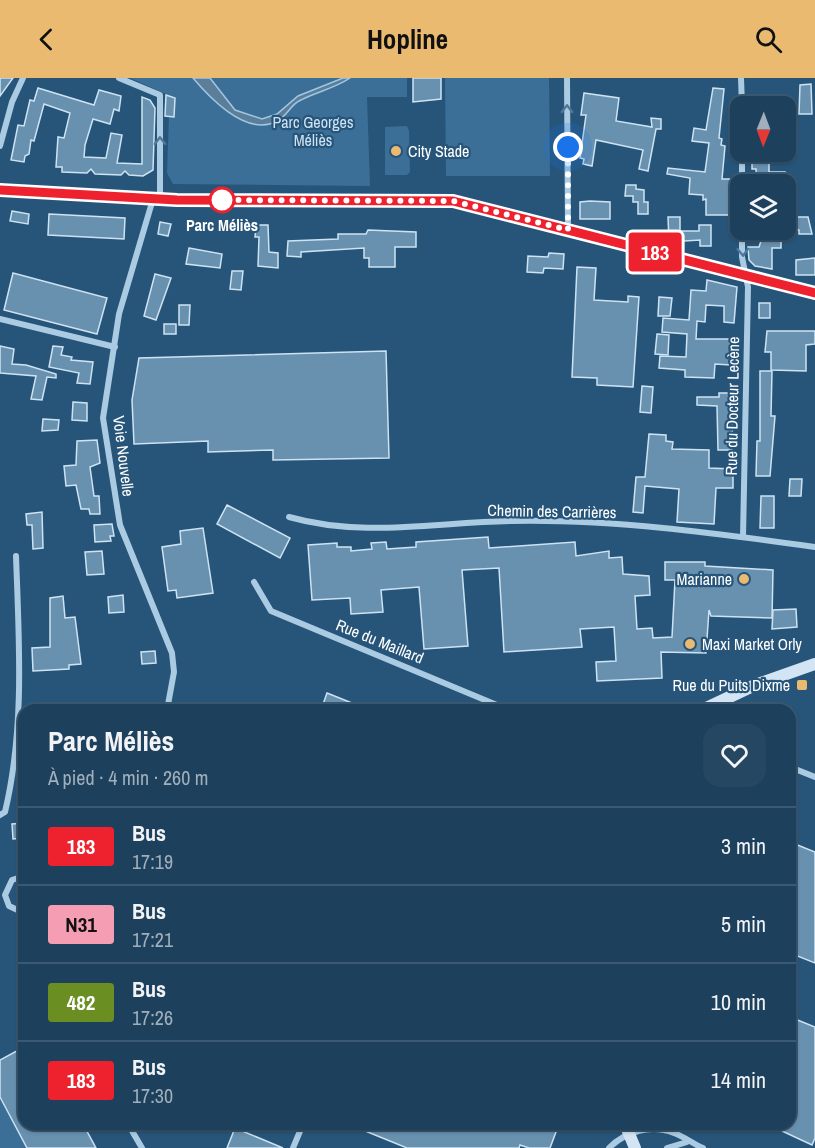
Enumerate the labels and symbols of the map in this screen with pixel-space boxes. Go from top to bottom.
north arrow [730,96,796,162]
one-way arrow [561,104,573,113]
park label: Parc Georges Méliès [273,111,353,151]
your location [553,132,583,162]
one-way arrow [154,136,166,145]
place label: City Stade [408,140,469,162]
marker: City Stade [389,144,403,158]
marker: Parc Méliès [209,187,235,213]
place label: Parc Méliès [186,214,258,236]
line badge: 183 [620,232,690,272]
one-way arrow [736,248,749,257]
street label: Rue du Docteur Lecène [720,337,744,475]
street label: Voie Nouvelle [108,414,140,498]
street label: Chemin des Carrières [487,499,617,523]
place label: Marianne [677,568,732,590]
marker: Marianne [737,572,751,586]
street label: Rue du Maillard [333,613,427,669]
place label: Maxi Market Orly [702,633,802,655]
marker: Maxi Market Orly [683,637,697,651]
place label: Rue du Puits Dixme [673,674,790,696]
marker: Rue du Puits Dixme [795,678,809,692]

